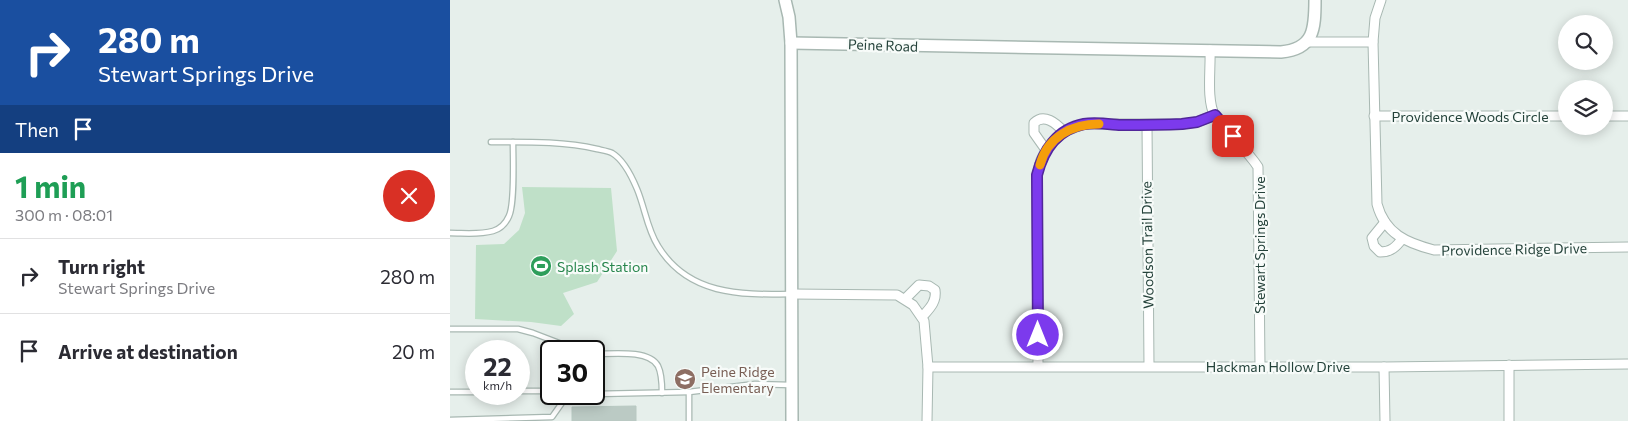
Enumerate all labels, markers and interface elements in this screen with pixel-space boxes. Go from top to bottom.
map controls [1558,15,1613,135]
button: search [1558,15,1613,70]
text: 280 m [98,17,200,60]
icon: right [15,20,80,85]
street label: Peine Road [848,35,918,55]
text: Stewart Springs Drive [98,60,314,87]
button: layers [1558,80,1613,135]
street label: Providence Woods Circle [1391,108,1549,125]
icon: arrive [69,115,97,143]
pin [1212,115,1254,157]
text: Then [15,118,59,141]
icon: arrive [1219,122,1247,150]
text: 1 min [15,167,86,204]
button: close [383,170,435,222]
street label: Stewart Springs Drive [1251,176,1268,314]
street label: Woodson Trail Drive [1137,181,1157,309]
text: 300 m · 08:01 [15,205,113,224]
street label: Providence Ridge Drive [1441,239,1587,259]
sports icon: Splash Station [529,254,553,278]
text: Turn right [58,255,145,278]
place label: Splash Station [557,258,648,275]
icon: right [15,262,43,290]
text: 280 m [380,265,435,288]
text: Stewart Springs Drive [58,278,215,297]
position arrow [1011,308,1063,360]
icon: arrive [15,337,43,365]
text: Arrive at destination [58,340,238,363]
text: 20 m [392,340,435,363]
speed limit sign: 30 [540,340,605,405]
text: 22 [483,351,512,381]
street label: Hackman Hollow Drive [1206,358,1350,375]
place label: Peine Ridge Elementary [701,363,775,396]
school or university icon: Peine Ridge Elementary [673,367,697,391]
text: km/h [483,378,512,392]

